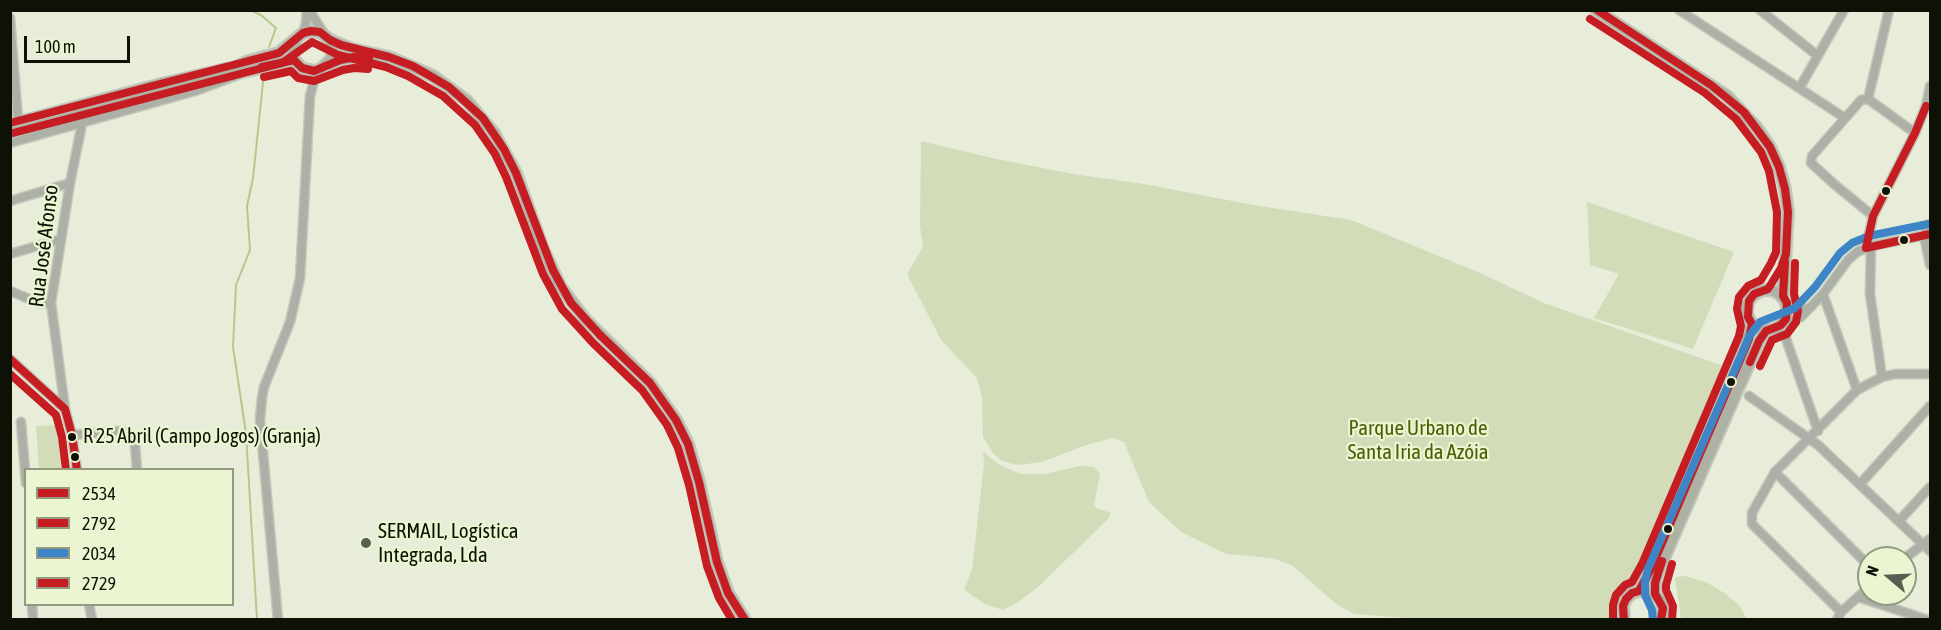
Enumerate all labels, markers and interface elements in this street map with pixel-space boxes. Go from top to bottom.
scale bar [27,24,134,62]
text: 100 m [35,36,76,57]
street label: Rua José Afonso [24,183,64,309]
unlabelled marker [1880,185,1892,197]
unlabelled marker [1898,234,1910,246]
unlabelled marker [1725,376,1737,388]
park label: Parque Urbano de Santa Iria da Azóia [1347,415,1489,465]
place label: R 25 Abril (Campo Jogos) (Granja) [83,425,321,449]
marker: R 25 Abril (Campo Jogos) (Granja) [66,431,78,443]
unlabelled marker [69,451,81,463]
legend [24,468,234,606]
text: 2534 [82,483,116,504]
text: 2792 [82,513,116,534]
place label: SERMAIL, Logística Integrada, Lda [378,518,518,568]
unlabelled marker [1662,523,1674,535]
marker: SERMAIL, Logística Integrada, Lda [359,536,373,550]
text: 2034 [82,543,116,564]
north arrow [1857,546,1917,606]
text: N [1862,563,1882,578]
text: 2729 [82,573,116,594]

